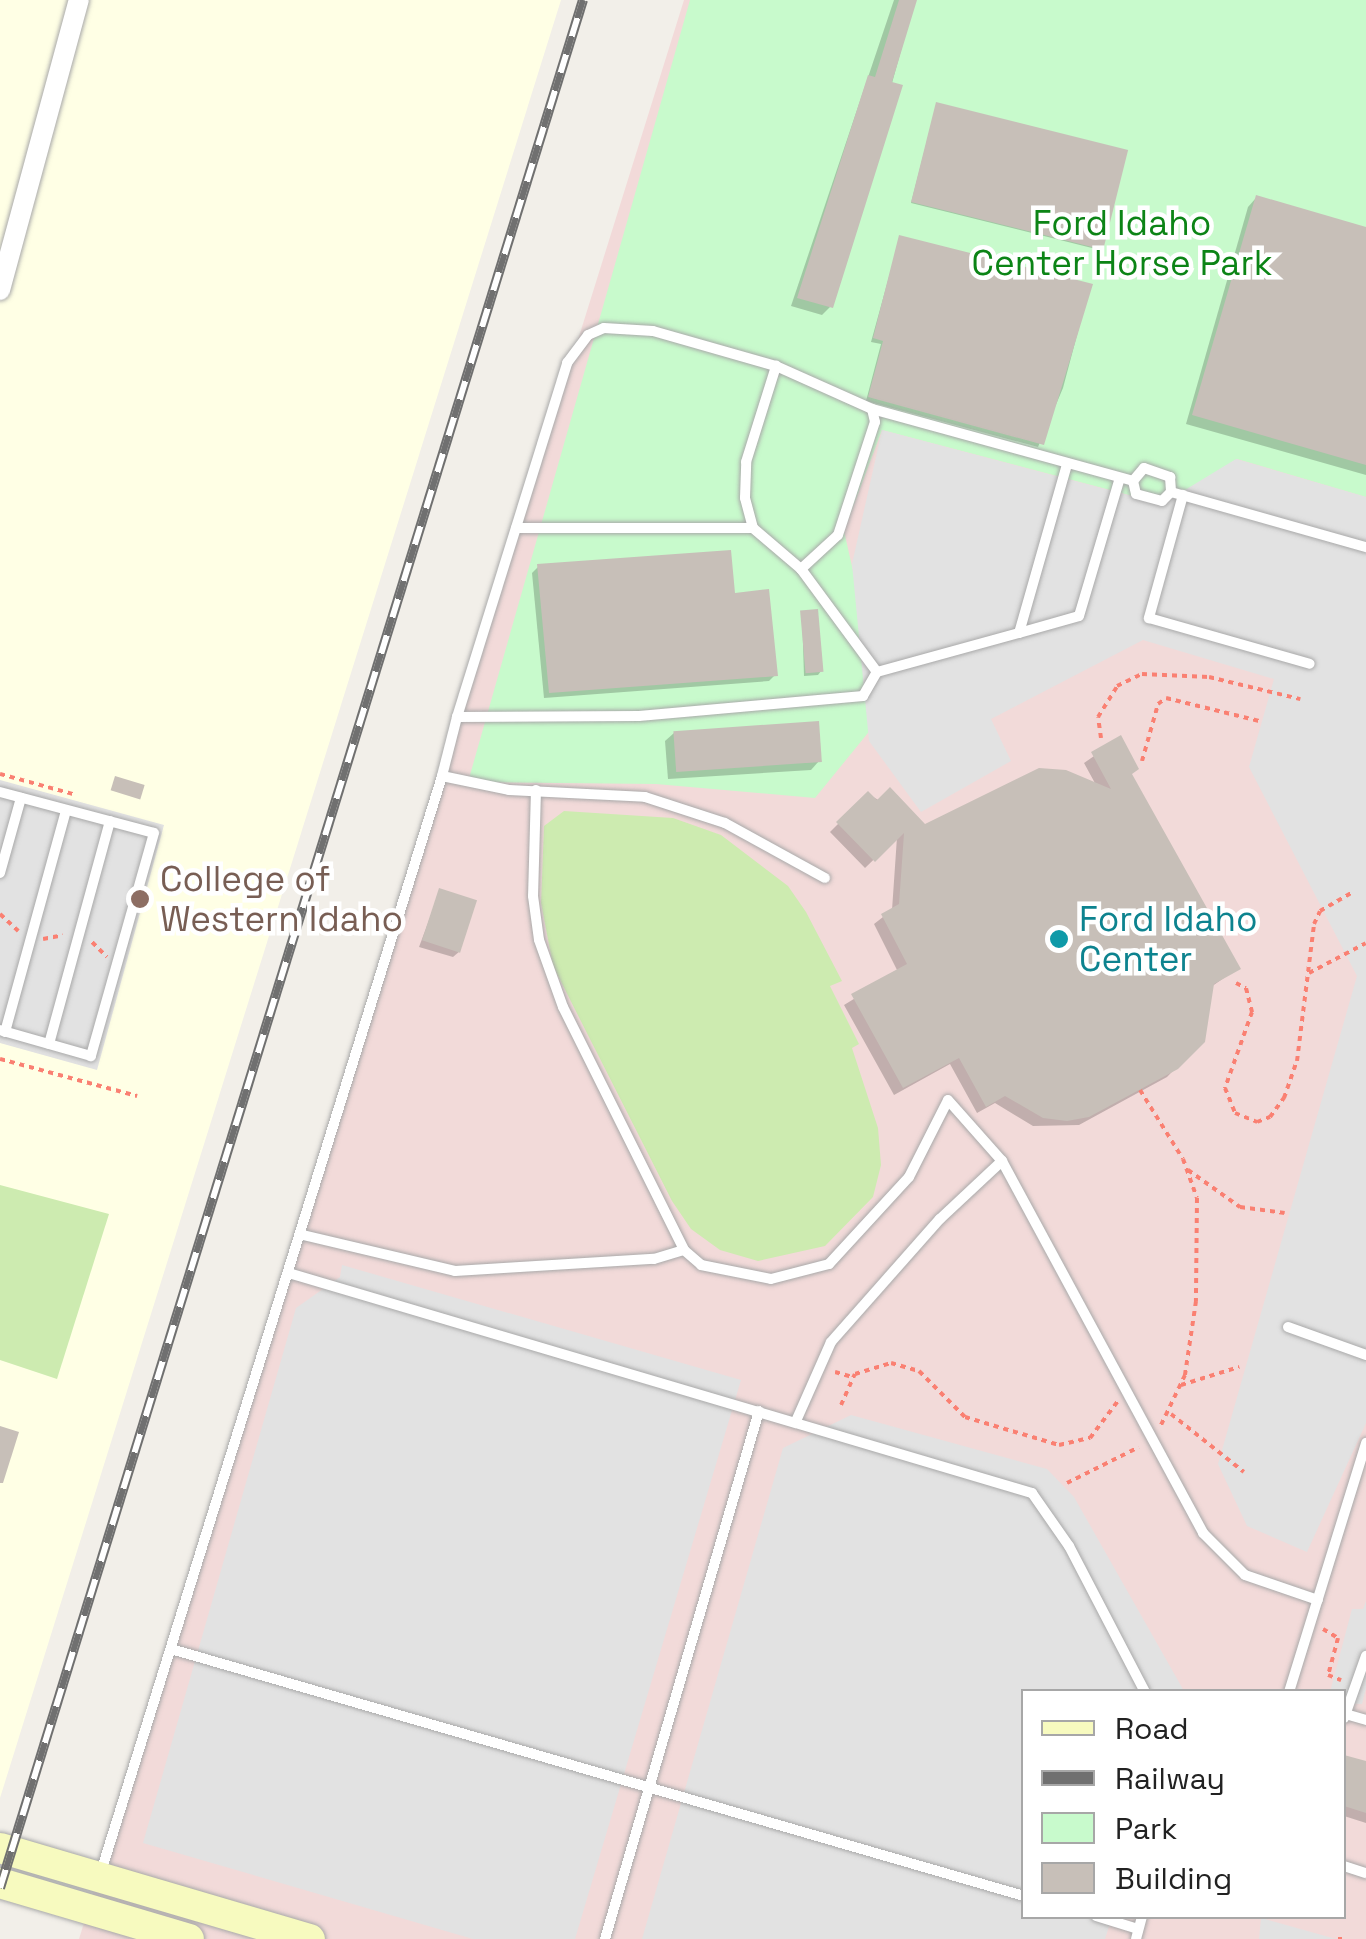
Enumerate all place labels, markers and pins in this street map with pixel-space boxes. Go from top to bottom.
place label: College of Western Idaho [160,858,403,940]
marker: College of Western Idaho [129,888,151,910]
place label: Ford Idaho Center [1079,898,1258,980]
marker: Ford Idaho Center [1048,928,1070,950]

